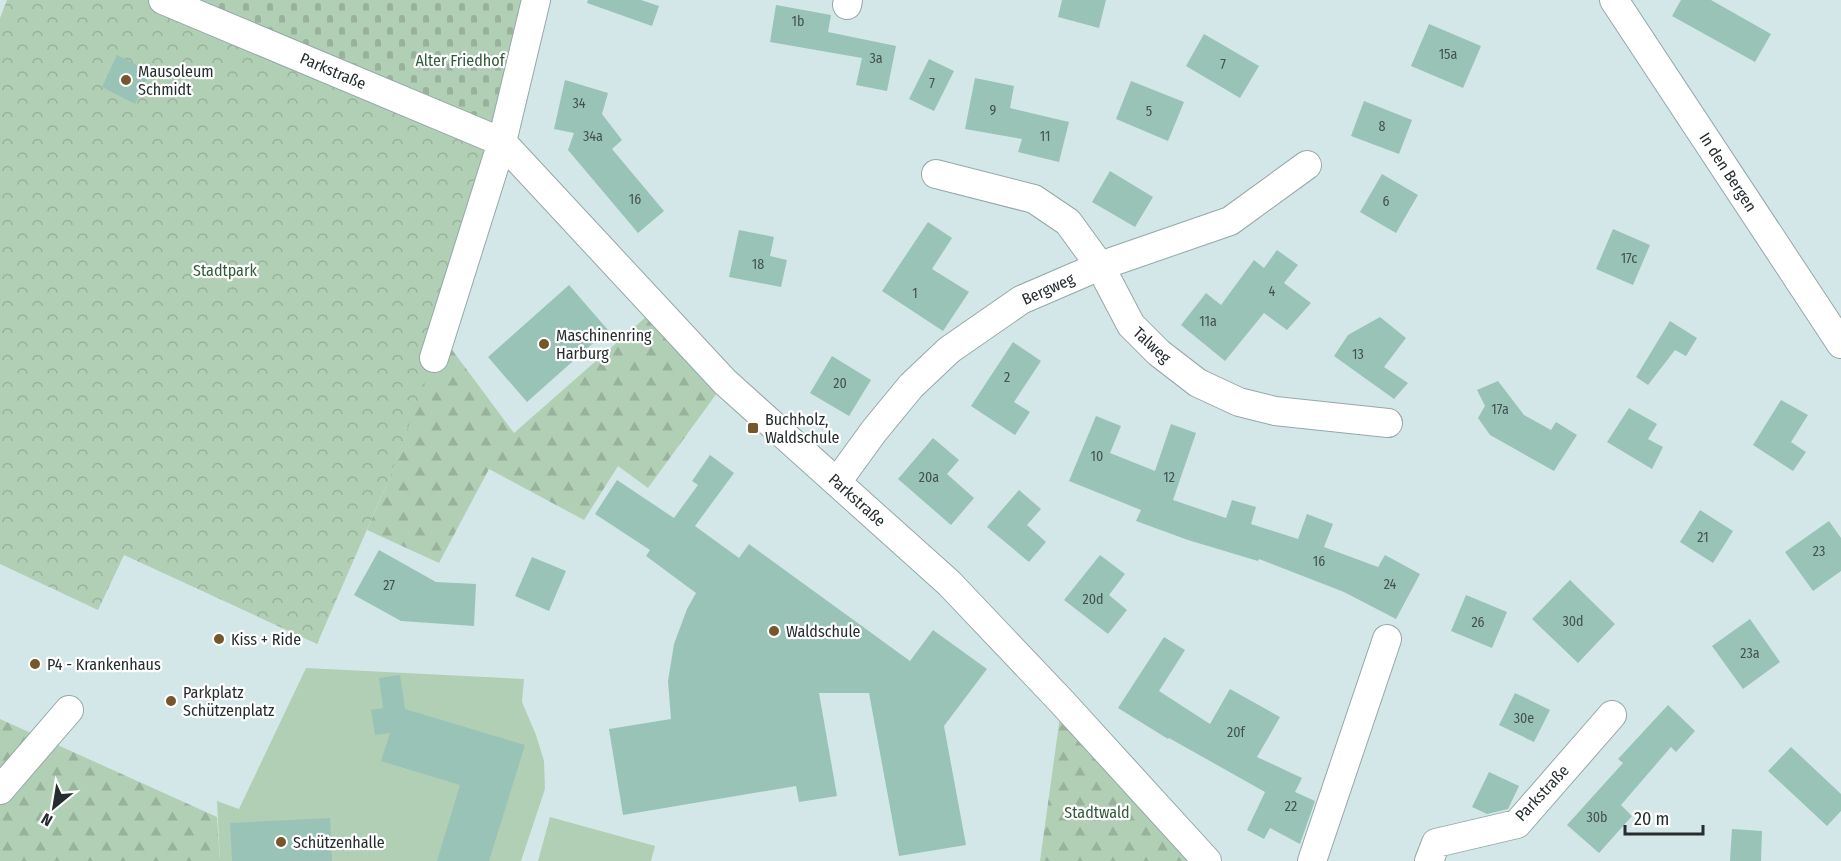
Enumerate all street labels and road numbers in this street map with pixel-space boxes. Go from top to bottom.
street label: Parkstraße [297,49,369,93]
street label: In den Bergen [1695,129,1761,215]
street label: Bergweg [1019,269,1078,309]
street label: Talweg [1129,323,1175,367]
street label: Parkstraße [825,470,889,530]
street label: Parkstraße [1511,761,1573,825]

